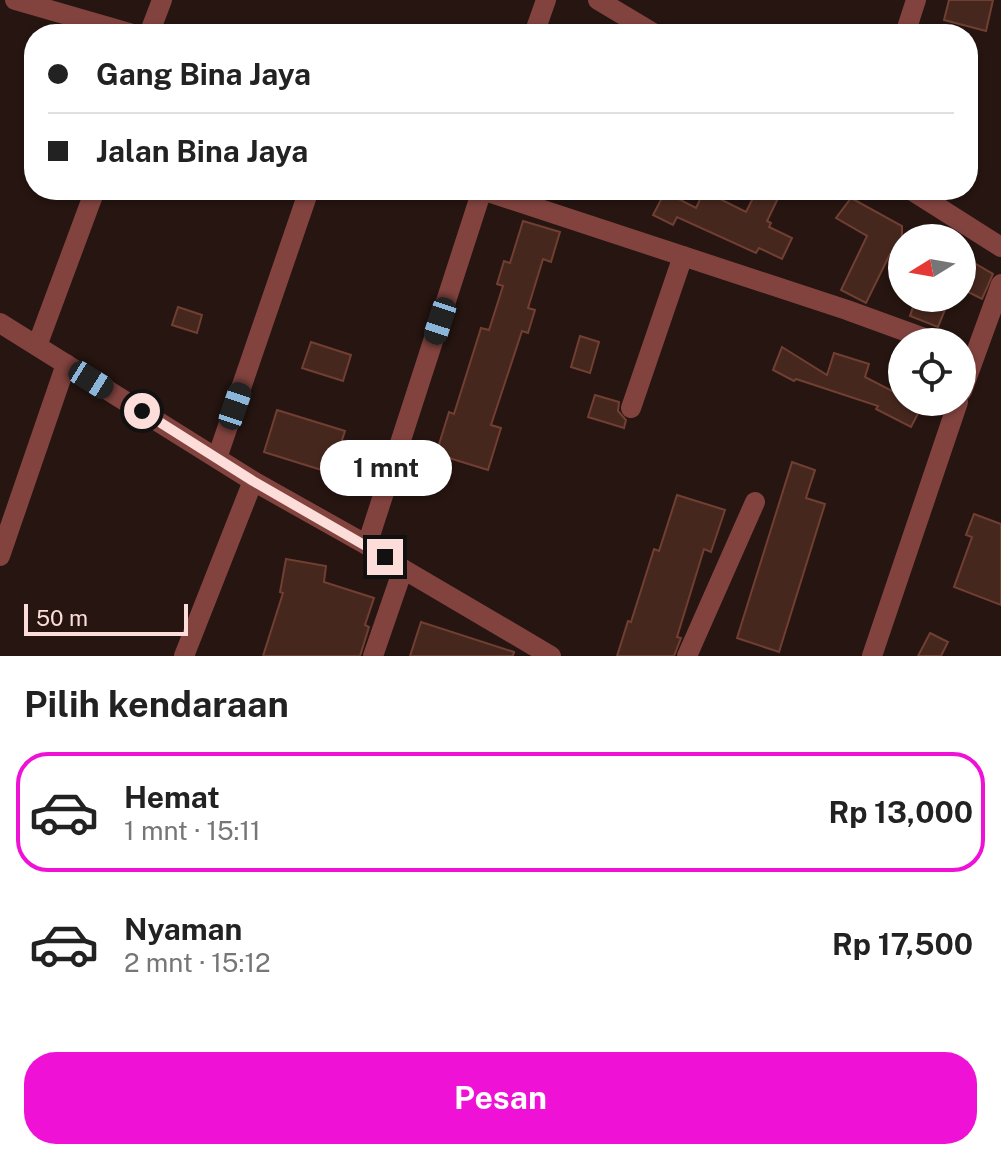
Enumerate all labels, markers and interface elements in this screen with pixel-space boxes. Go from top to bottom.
text: Gang Bina Jaya [96,56,311,92]
text: Jalan Bina Jaya [96,133,308,169]
north arrow [888,224,976,312]
map controls [888,224,976,416]
car [421,294,459,348]
button: locate [888,328,976,416]
car [64,357,118,403]
car [216,379,254,433]
route start [124,393,160,429]
callout: 1 mnt [319,441,451,497]
text: 1 mnt [353,452,419,483]
route end [367,539,403,575]
scale bar [24,600,188,636]
text: 50 m [36,605,88,631]
text: Pilih kendaraan [24,683,289,725]
icon: car [28,776,100,848]
text: Hemat [124,779,220,815]
text: Rp 13,000 [828,794,973,830]
text: 1 mnt · 15:11 [124,815,261,846]
icon: car [28,908,100,980]
text: Nyaman [124,911,242,947]
text: Rp 17,500 [832,926,973,962]
text: 2 mnt · 15:12 [124,947,270,978]
button: Pesan [24,1052,977,1144]

